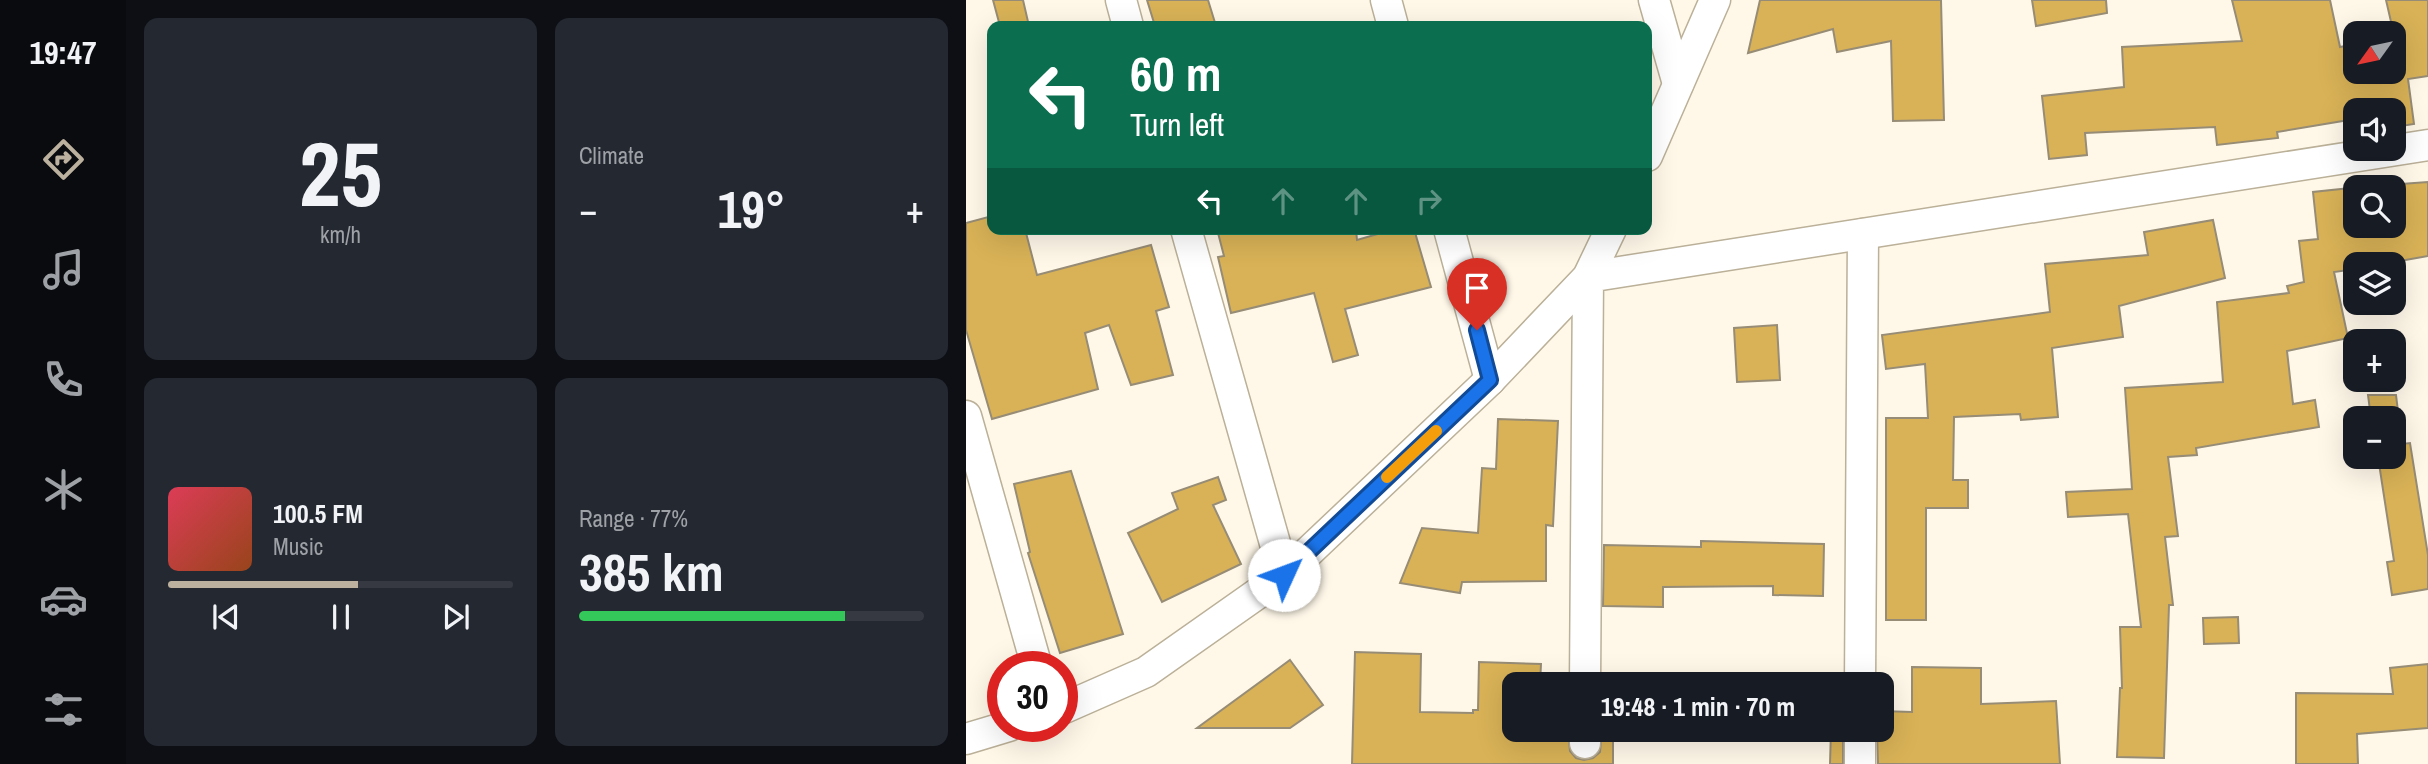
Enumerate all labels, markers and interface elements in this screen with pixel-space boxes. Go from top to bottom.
north arrow [2343,21,2406,84]
map controls [2343,21,2406,469]
text: 19:47 [29,31,97,74]
text: 60 m [1130,40,1222,106]
icon: left [1015,49,1106,140]
button: sound [2343,98,2406,161]
text: Turn left [1130,103,1224,146]
text: 25 [299,112,382,234]
icon: directions [39,135,88,184]
text: Climate [579,140,644,171]
text: 19° [717,174,786,244]
button: search [2343,175,2406,238]
icon: left [1191,182,1229,220]
icon: ahead [1264,182,1302,220]
icon: ahead [1337,182,1375,220]
icon: right [1410,182,1448,220]
text: − [579,184,597,235]
text: + [906,184,924,235]
text: km/h [320,219,361,250]
icon: music [39,245,88,294]
button: layers [2343,252,2406,315]
pin [1447,258,1507,330]
icon: arrive [1458,269,1496,307]
button: + [2343,329,2406,392]
icon: phone [39,355,88,404]
button: − [2343,406,2406,469]
icon: climate [39,465,88,514]
text: 100.5 FM [273,496,363,531]
text: Range · 77% [579,503,688,534]
text: Music [273,531,323,562]
text: 385 km [579,537,724,607]
position arrow [1247,538,1321,612]
icon: car [39,575,88,624]
icon: previous [207,598,245,636]
icon: pause [322,598,360,636]
icon: next [437,598,475,636]
speed limit sign: 30 [987,651,1078,742]
icon: filters [39,685,88,734]
text: 19:48 · 1 min · 70 m [1601,689,1795,724]

